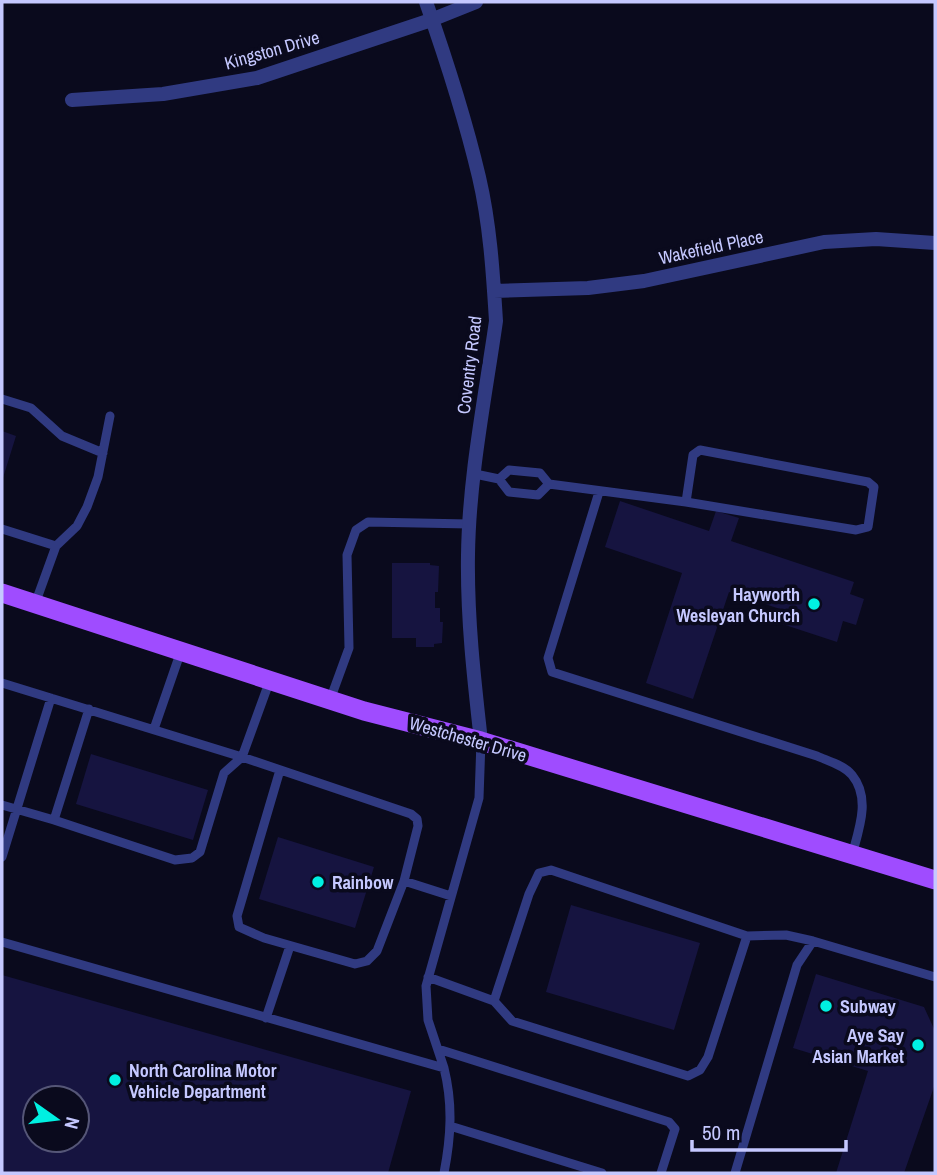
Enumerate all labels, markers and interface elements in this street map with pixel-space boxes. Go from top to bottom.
street label: Kingston Drive [222,25,322,75]
street label: Wakefield Place [657,224,765,270]
street label: Coventry Road [451,315,487,415]
place label: Hayworth Wesleyan Church [676,582,800,628]
marker: Hayworth Wesleyan Church [806,596,822,612]
street label: Westchester Drive [406,710,530,768]
place label: Rainbow [332,870,394,895]
marker: Rainbow [310,874,326,890]
place label: Subway [840,994,897,1019]
marker: Subway [818,998,834,1014]
place label: Aye Say Asian Market [812,1023,905,1069]
marker: Aye Say Asian Market [910,1037,926,1053]
place label: North Carolina Motor Vehicle Department [129,1058,277,1104]
marker: North Carolina Motor Vehicle Department [107,1072,123,1088]
north arrow [21,1084,91,1154]
scale bar [692,1108,846,1152]
text: N [59,1115,86,1132]
text: 50 m [702,1118,740,1147]

